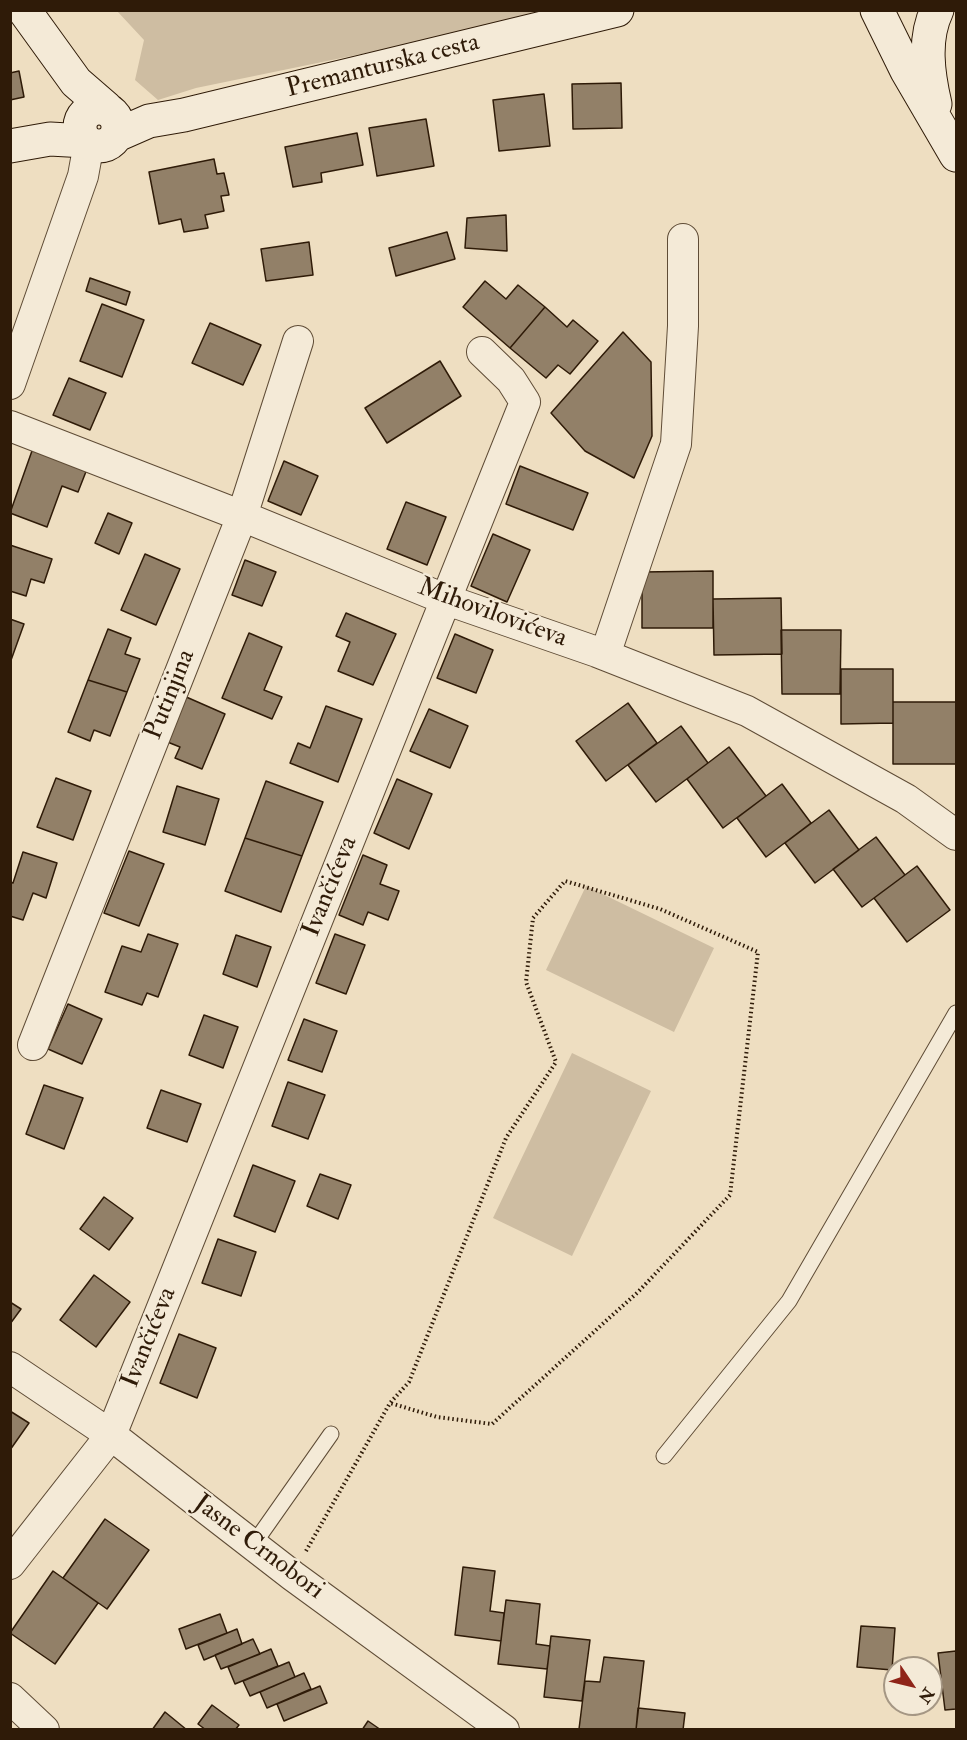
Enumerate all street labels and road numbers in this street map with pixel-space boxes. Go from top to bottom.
street label: Premanturska cesta [283,28,483,106]
street label: Mihovilovićeva [413,573,571,655]
street label: Putinjina [139,645,203,745]
street label: Ivančićeva [297,832,365,942]
street label: Ivančićeva [116,1283,184,1393]
street label: Jasne Crnobori [187,1489,329,1607]

